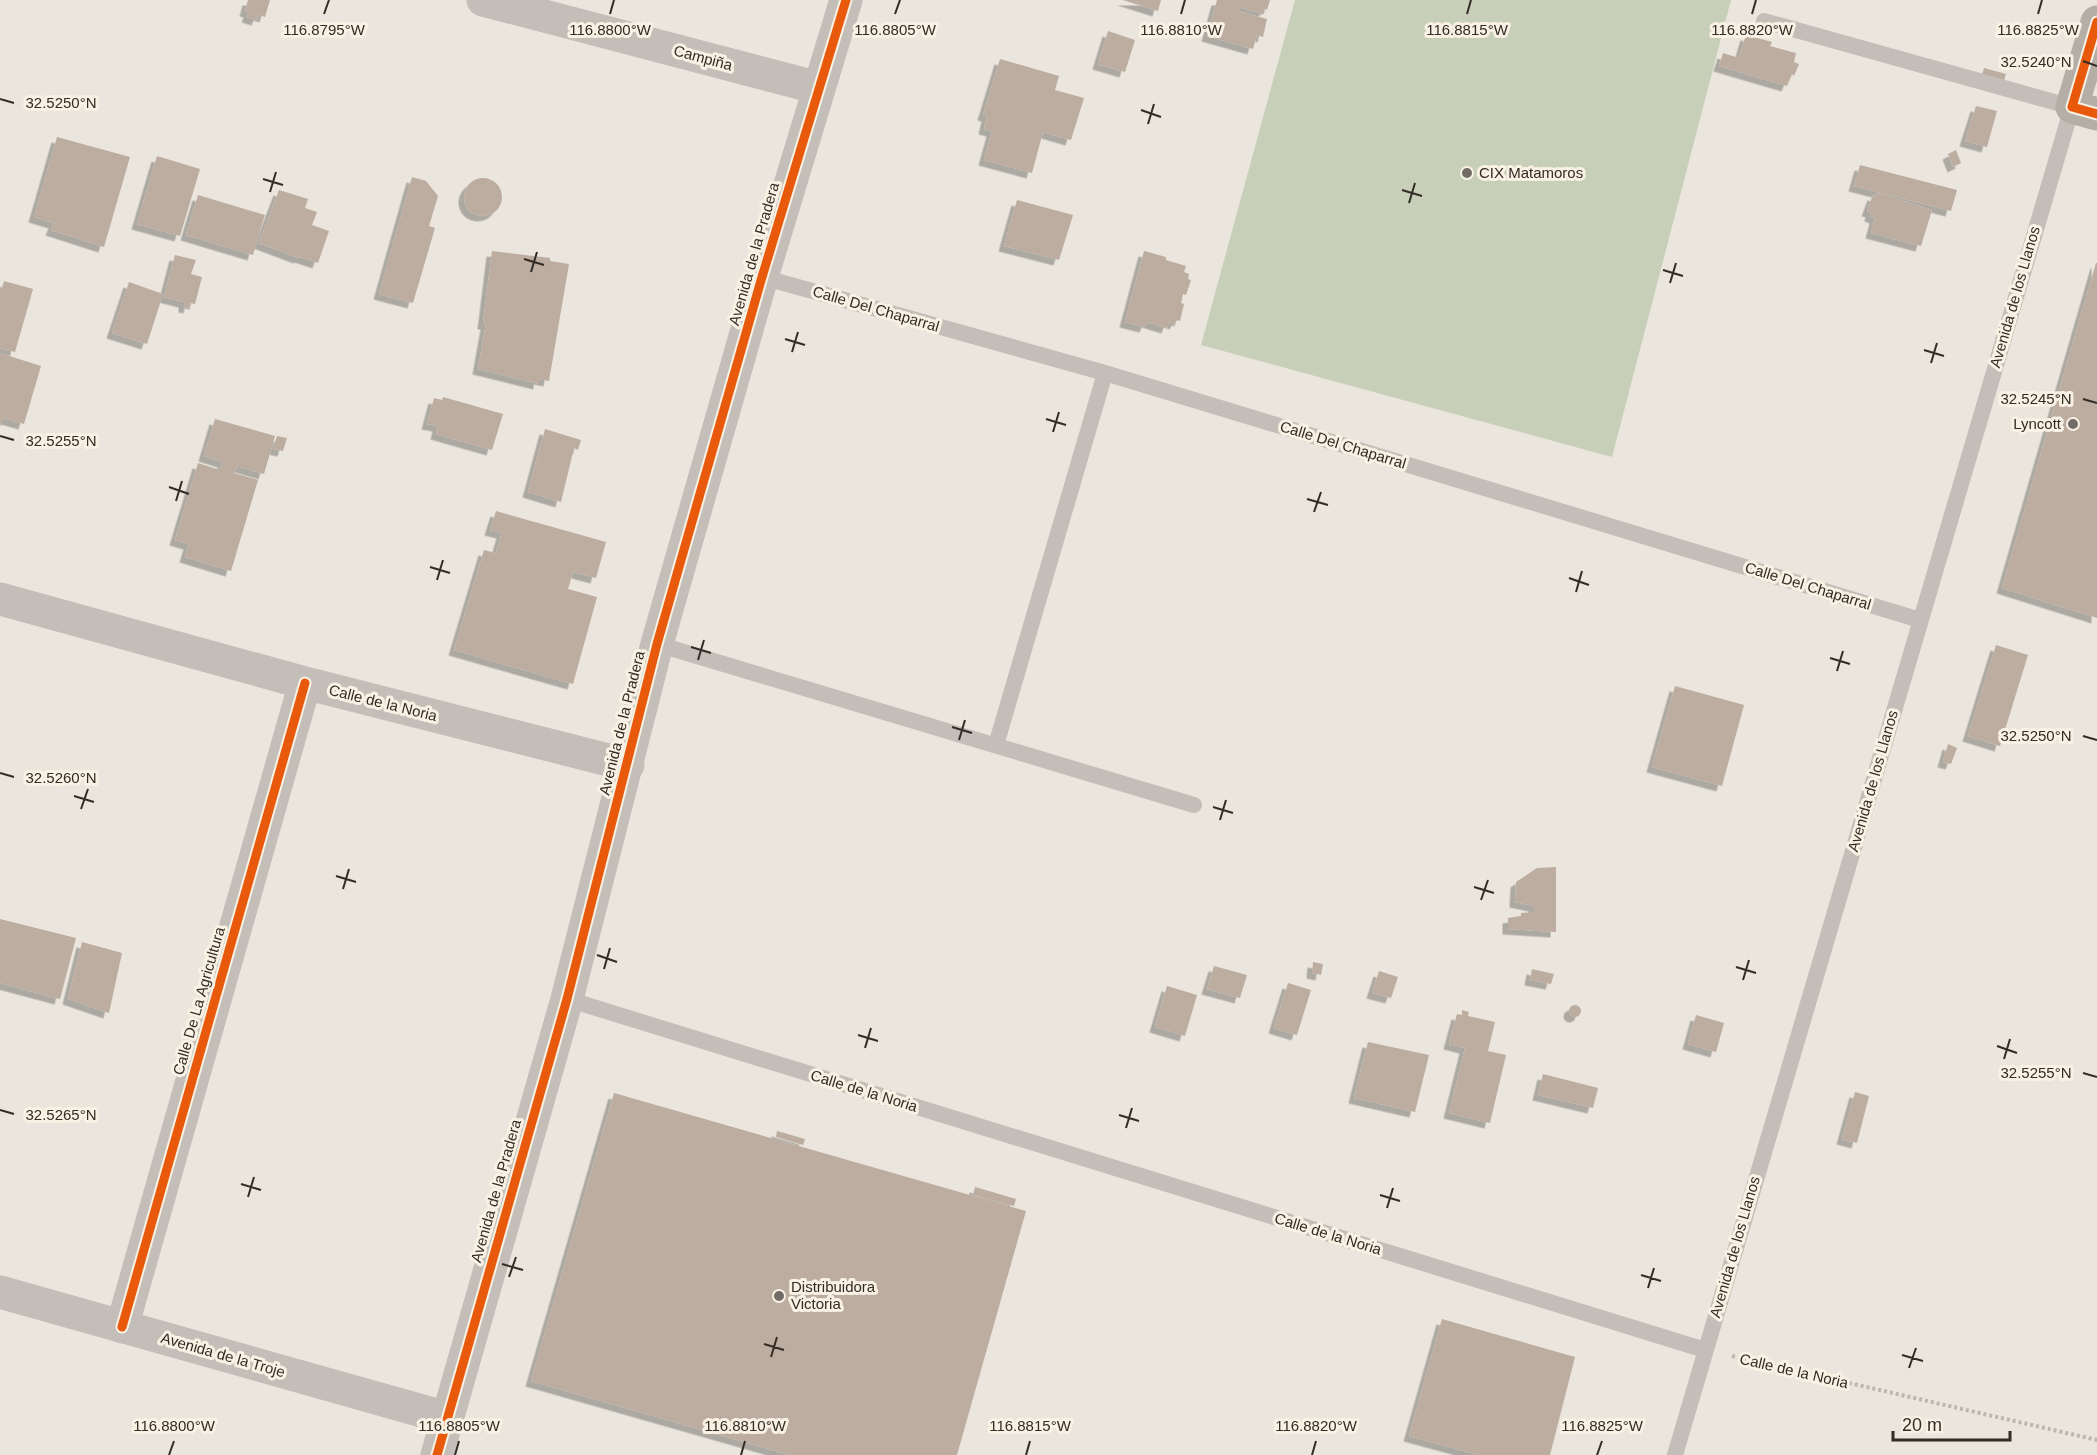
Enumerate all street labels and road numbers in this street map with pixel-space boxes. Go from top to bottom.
street label: Campiña [672,42,735,74]
street label: Avenida de la Pradera [725,180,782,327]
street label: Avenida de los Llanos [1986,224,2043,370]
street label: Calle Del Chaparral [811,282,941,335]
street label: Calle Del Chaparral [1278,417,1408,472]
street label: Calle Del Chaparral [1743,558,1873,613]
street label: Avenida de la Pradera [595,648,648,797]
street label: Calle de la Noria [327,681,440,724]
street label: Avenida de los Llanos [1844,708,1901,854]
street label: Calle De La Agricultura [169,924,228,1077]
street label: Calle de la Noria [809,1066,920,1115]
street label: Avenida de la Pradera [467,1117,524,1264]
street label: Avenida de los Llanos [1706,1174,1763,1320]
street label: Calle de la Noria [1273,1209,1384,1258]
street label: Avenida de la Troje [159,1329,287,1380]
street label: Calle de la Noria [1738,1350,1851,1391]

